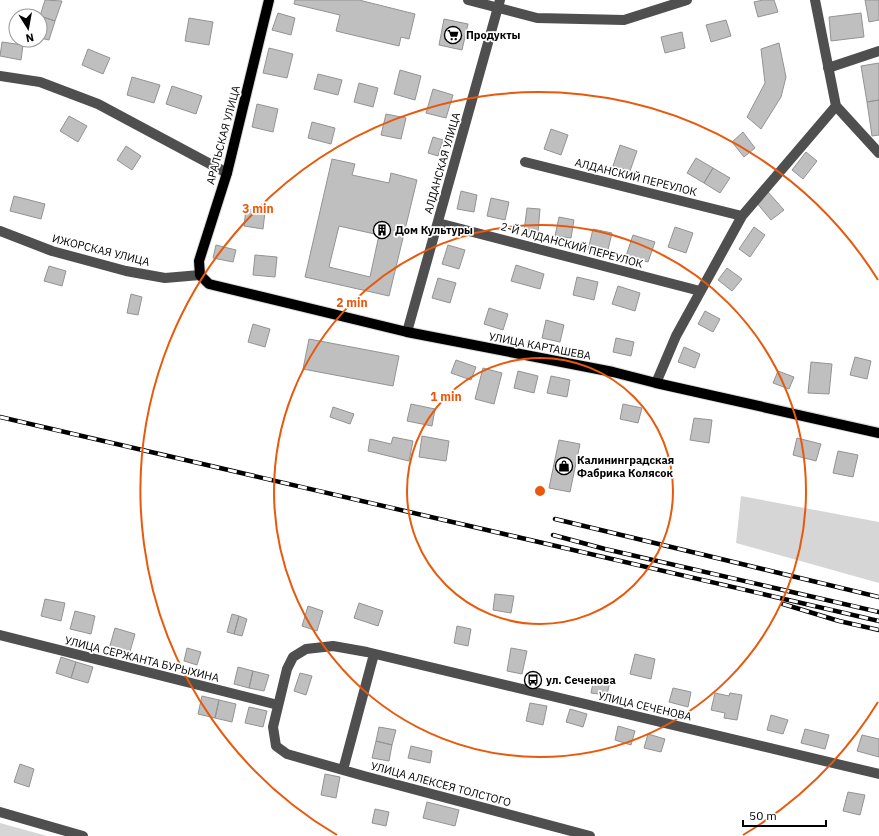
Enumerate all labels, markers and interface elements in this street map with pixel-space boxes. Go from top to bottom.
north arrow [8,8,48,48]
supermarket icon: Продукты [443,25,463,45]
place label: Продукты [466,28,521,42]
text: N [25,30,35,45]
street label: АРАЛЬСКАЯ УЛИЦА [203,84,243,186]
street label: АЛДАНСКАЯ УЛИЦА [421,111,463,215]
street label: АЛДАНСКИЙ ПЕРЕУЛОК [573,155,699,199]
text: 3 min [242,201,274,216]
street label: 2-Й АЛДАНСКИЙ ПЕРЕУЛОК [499,219,645,271]
building icon: Дом Культуры [372,220,392,240]
place label: Дом Культуры [395,223,473,237]
street label: ИЖОРСКАЯ УЛИЦА [51,231,151,269]
text: 2 min [336,295,368,310]
street label: УЛИЦА КАРТАШЕВА [488,329,592,363]
text: 1 min [430,389,462,404]
place label: Калининградская Фабрика Колясок [577,453,674,480]
shop icon: Калининградская Фабрика Колясок [554,456,574,476]
centre of rings [533,484,547,498]
street label: УЛИЦА СЕРЖАНТА БУРЫХИНА [63,633,221,685]
bus stop icon: ул. Сеченова [523,670,543,690]
place label: ул. Сеченова [546,673,616,687]
street label: УЛИЦА СЕЧЕНОВА [597,688,693,724]
street label: УЛИЦА АЛЕКСЕЯ ТОЛСТОГО [369,759,513,810]
scale bar [743,802,826,828]
text: 50 m [749,808,777,823]

